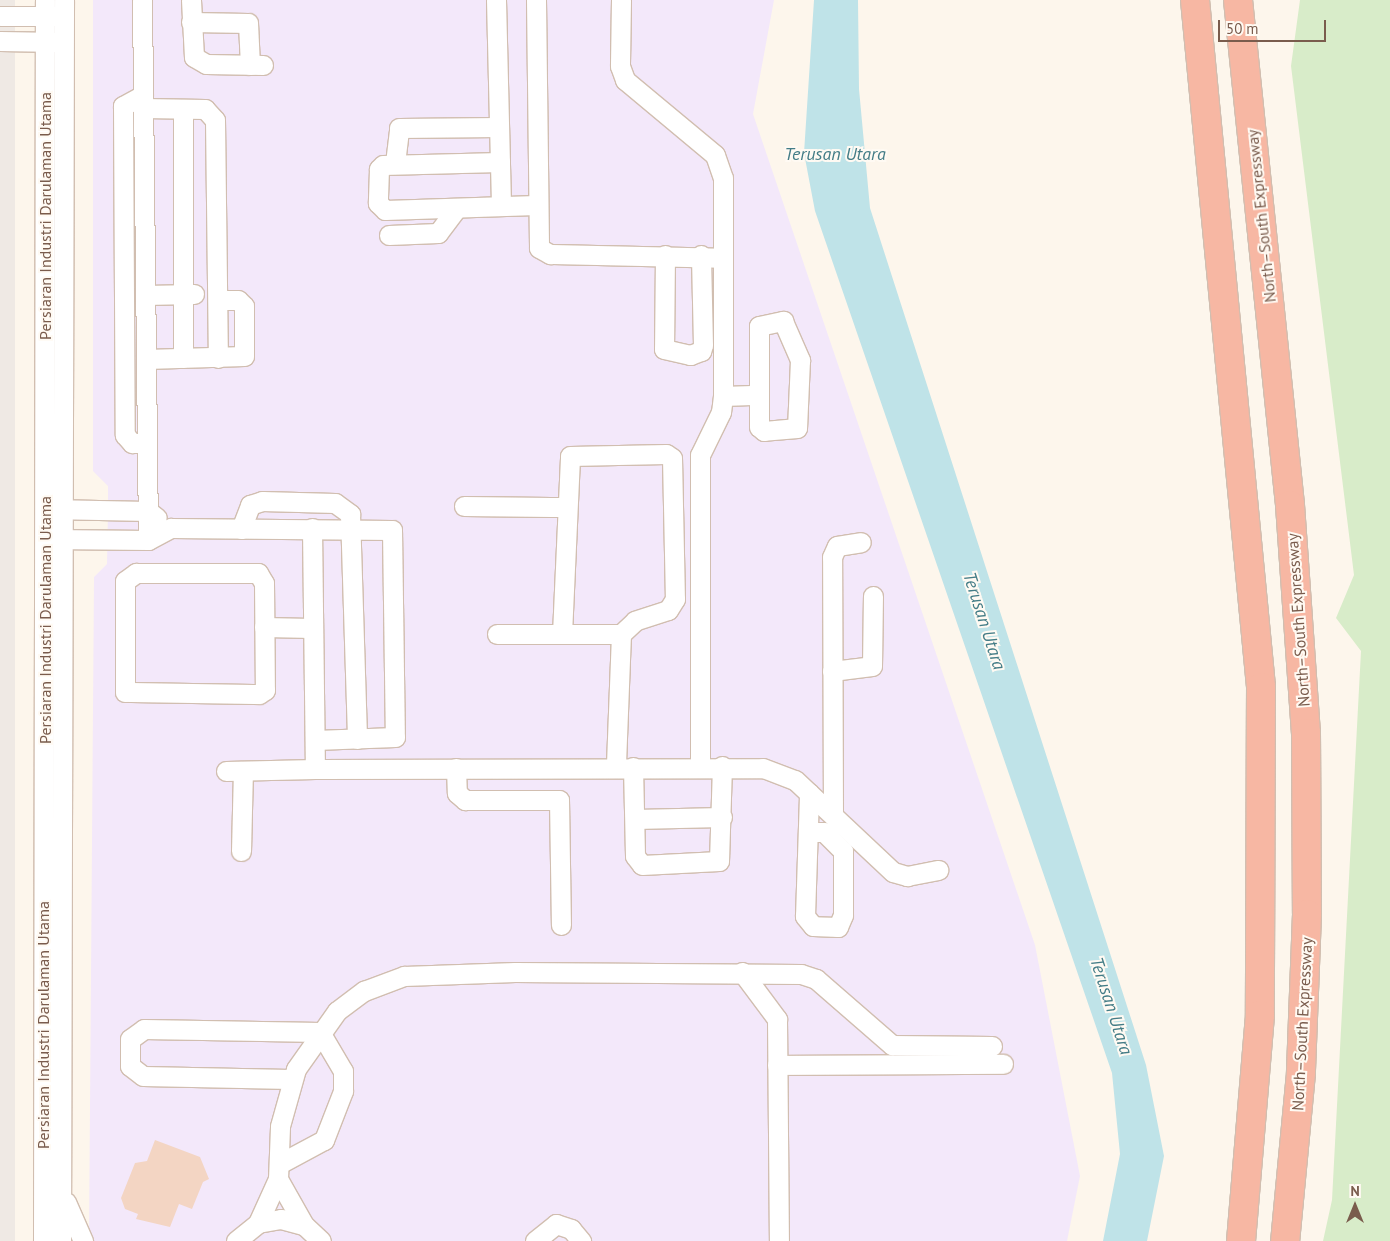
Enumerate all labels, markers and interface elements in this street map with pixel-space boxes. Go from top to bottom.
scale bar [1220,10,1328,42]
text: 50 m [1226,19,1259,38]
street label: Persiaran Industri Darulaman Utama [35,92,55,340]
street label: North–South Expressway [1242,129,1280,303]
water label: Terusan Utara [784,143,886,165]
street label: Persiaran Industri Darulaman Utama [35,496,55,744]
street label: North–South Expressway [1282,533,1314,707]
water label: Terusan Utara [958,569,1010,673]
street label: Persiaran Industri Darulaman Utama [33,901,53,1149]
street label: North–South Expressway [1288,937,1316,1111]
water label: Terusan Utara [1085,954,1137,1058]
north arrow [1330,1181,1380,1231]
text: N [1350,1182,1360,1200]

